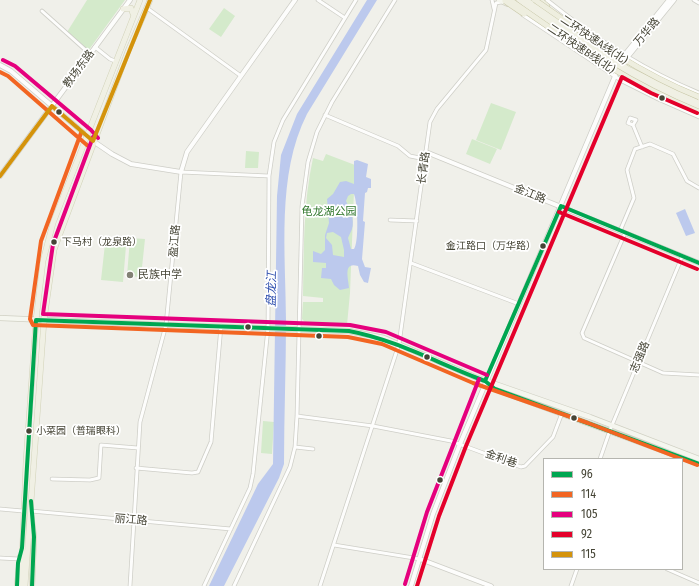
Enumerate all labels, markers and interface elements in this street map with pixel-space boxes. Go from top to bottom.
street label: 二环快速A线(北) [558,13,630,67]
street label: 万华路 [631,15,663,49]
street label: 二环快速B线(北) [545,22,617,76]
street label: 教场东路 [61,47,97,91]
unlabelled marker [657,93,667,103]
unlabelled marker [54,107,64,117]
street label: 长青路 [415,151,433,185]
street label: 金江路 [512,182,548,206]
park label: 龟龙湖公园 [302,205,356,219]
street label: 盈江路 [167,224,183,258]
place label: 下马村（龙泉路） [62,236,142,248]
marker: 下马村（龙泉路） [49,237,59,247]
place label: 金江路口（万华路） [446,240,536,252]
marker: 金江路口（万华路） [538,241,548,251]
place label: 民族中学 [138,268,182,282]
marker: 民族中学 [125,270,135,280]
water label: 盘龙江 [264,271,280,307]
unlabelled marker [243,322,253,332]
unlabelled marker [314,331,324,341]
street label: 志强路 [627,339,653,375]
unlabelled marker [422,352,432,362]
unlabelled marker [569,413,579,423]
place label: 小菜园（普瑞眼科） [36,425,126,437]
marker: 小菜园（普瑞眼科） [24,426,34,436]
street label: 金利巷 [483,447,519,471]
legend [543,458,683,570]
text: 96 [581,467,593,481]
unlabelled marker [435,475,445,485]
text: 114 [581,487,596,501]
text: 105 [581,507,597,521]
street label: 丽江路 [114,512,148,528]
text: 92 [581,527,592,541]
text: 115 [581,547,596,561]

